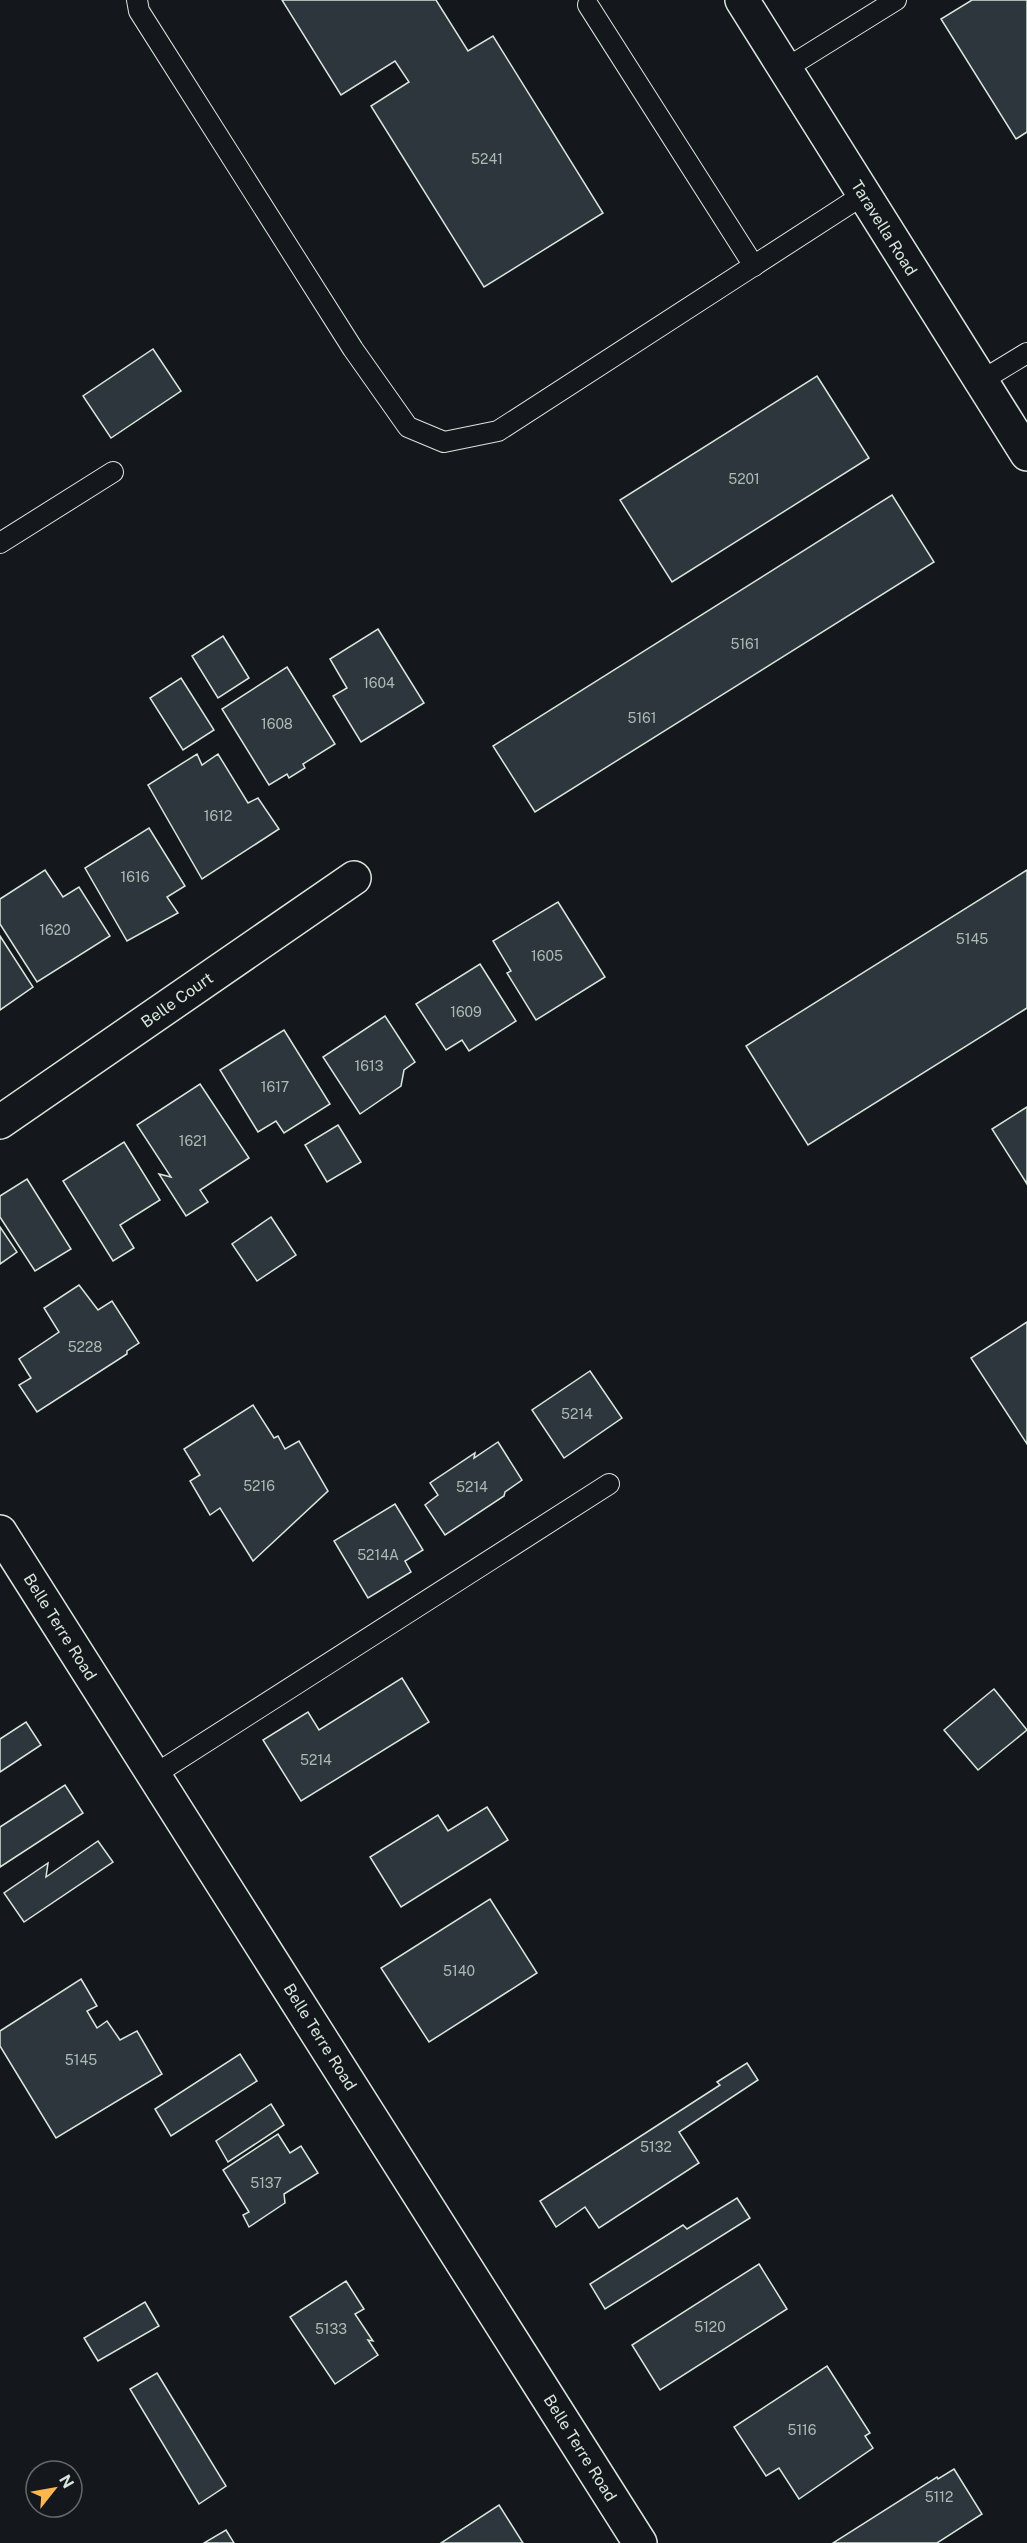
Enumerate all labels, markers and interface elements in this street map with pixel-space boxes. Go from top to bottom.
house number: 5241 [471,151,503,167]
street label: Taravella Road [847,177,921,279]
house number: 5201 [728,471,760,487]
house number: 5161 [730,636,760,652]
house number: 1604 [363,675,395,691]
house number: 5161 [627,710,657,726]
house number: 1608 [261,716,293,732]
house number: 1612 [204,808,232,824]
house number: 1616 [121,869,150,885]
house number: 1620 [39,922,71,938]
house number: 5145 [956,931,988,947]
house number: 1605 [531,948,563,964]
street label: Belle Court [137,968,217,1032]
house number: 1609 [450,1004,482,1020]
house number: 1613 [355,1058,384,1074]
house number: 1617 [261,1079,289,1095]
house number: 1621 [179,1133,207,1149]
house number: 5228 [68,1339,102,1355]
house number: 5214 [561,1406,593,1422]
house number: 5216 [243,1478,275,1494]
house number: 5214 [456,1479,488,1495]
house number: 5214A [357,1547,399,1563]
street label: Belle Terre Road [20,1570,100,1684]
house number: 5214 [300,1752,332,1768]
house number: 5140 [443,1963,475,1979]
street label: Belle Terre Road [280,1980,360,2094]
house number: 5145 [65,2052,97,2068]
house number: 5132 [640,2139,672,2155]
house number: 5137 [250,2175,282,2191]
house number: 5120 [694,2319,726,2335]
house number: 5133 [315,2321,347,2337]
street label: Belle Terre Road [540,2391,620,2505]
house number: 5116 [787,2422,817,2438]
north arrow [24,2459,84,2519]
text: N [55,2471,78,2492]
house number: 5112 [925,2489,953,2505]

